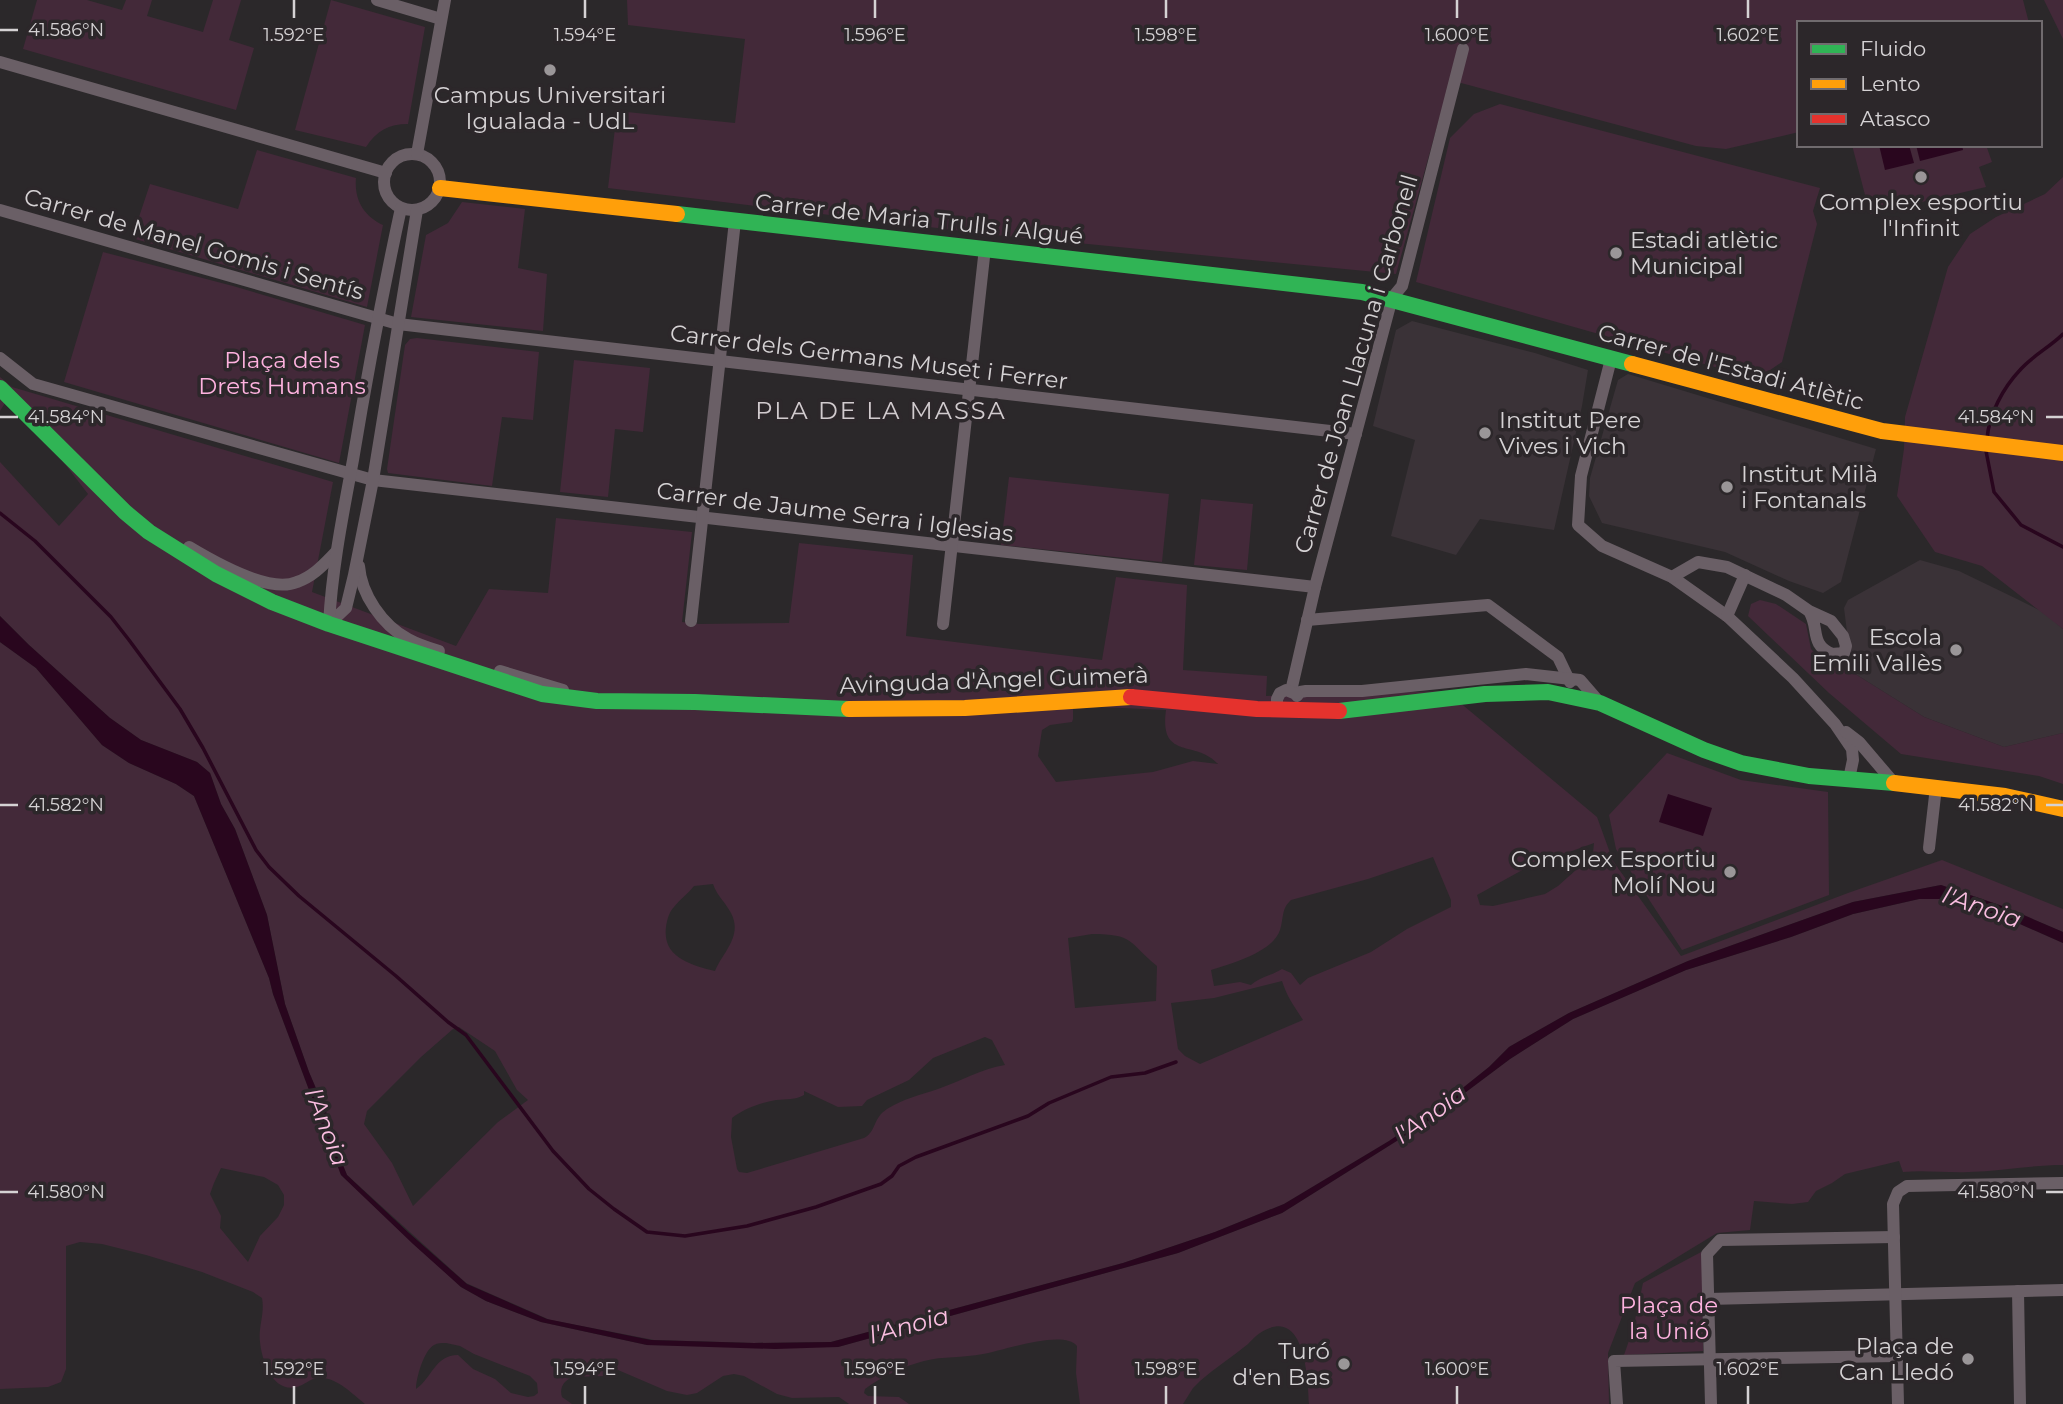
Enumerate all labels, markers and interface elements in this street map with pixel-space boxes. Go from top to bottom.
text: 41.586°N [28,19,104,41]
legend [1797,21,2042,147]
text: 1.592°E [263,24,325,46]
text: 1.594°E [554,24,616,46]
text: 1.596°E [844,24,906,46]
text: 1.598°E [1135,24,1197,46]
text: 1.600°E [1425,24,1489,46]
text: 1.602°E [1717,24,1779,46]
text: Fluido [1860,36,1926,61]
marker: Campus Universitari Igualada - UdL [542,62,558,78]
text: Lento [1860,71,1920,96]
place label: Campus Universitari Igualada - UdL [434,81,666,135]
text: Atasco [1860,106,1931,131]
marker: Complex esportiu l'Infinit [1913,169,1929,185]
street label: Carrer de Joan Llacuna i Carbonell [1288,171,1424,557]
street label: Carrer de Manel Gomis i Sentís [21,182,367,306]
street label: Carrer de Maria Trulls i Algué [754,188,1084,250]
place label: Complex esportiu l'Infinit [1819,188,2023,242]
place label: Estadi atlètic Municipal [1630,226,1778,280]
marker: Estadi atlètic Municipal [1608,245,1624,261]
street label: Carrer de l'Estadi Atlètic [1595,318,1867,416]
street label: Carrer dels Germans Muset i Ferrer [669,319,1069,395]
park label: Plaça dels Drets Humans [198,346,366,400]
district label: PLA DE LA MASSA [755,396,1007,425]
text: 41.584°N [28,406,104,428]
place label: Institut Pere Vives i Vich [1499,406,1641,460]
text: 41.584°N [1958,406,2034,428]
marker: Institut Pere Vives i Vich [1477,425,1493,441]
place label: Institut Milà i Fontanals [1741,460,1878,514]
street label: Carrer de Jaume Serra i Iglesias [655,476,1015,548]
marker: Institut Milà i Fontanals [1719,479,1735,495]
place label: Escola Emili Vallès [1812,623,1942,677]
marker: Escola Emili Vallès [1948,642,1964,658]
street label: Avinguda d'Àngel Guimerà [839,661,1149,699]
text: 41.582°N [28,794,104,816]
text: 41.582°N [1958,794,2034,816]
place label: Complex Esportiu Molí Nou [1511,845,1716,899]
marker: Complex Esportiu Molí Nou [1722,864,1738,880]
water label: l'Anoia [1939,880,2025,934]
water label: l'Anoia [1389,1078,1471,1150]
water label: l'Anoia [299,1084,355,1170]
text: 41.580°N [27,1181,105,1203]
text: 41.580°N [1957,1181,2035,1203]
park label: Plaça de la Unió [1620,1291,1718,1345]
water label: l'Anoia [866,1300,952,1350]
place label: Plaça de Can Lledó [1839,1332,1954,1386]
place label: Turó d'en Bas [1233,1337,1330,1391]
marker: Plaça de Can Lledó [1960,1351,1976,1367]
marker: Turó d'en Bas [1336,1356,1352,1372]
text: 1.592°E [263,1358,325,1380]
text: 1.594°E [554,1358,616,1380]
text: 1.596°E [844,1358,906,1380]
text: 1.598°E [1135,1358,1197,1380]
text: 1.600°E [1425,1358,1489,1380]
text: 1.602°E [1717,1358,1779,1380]

